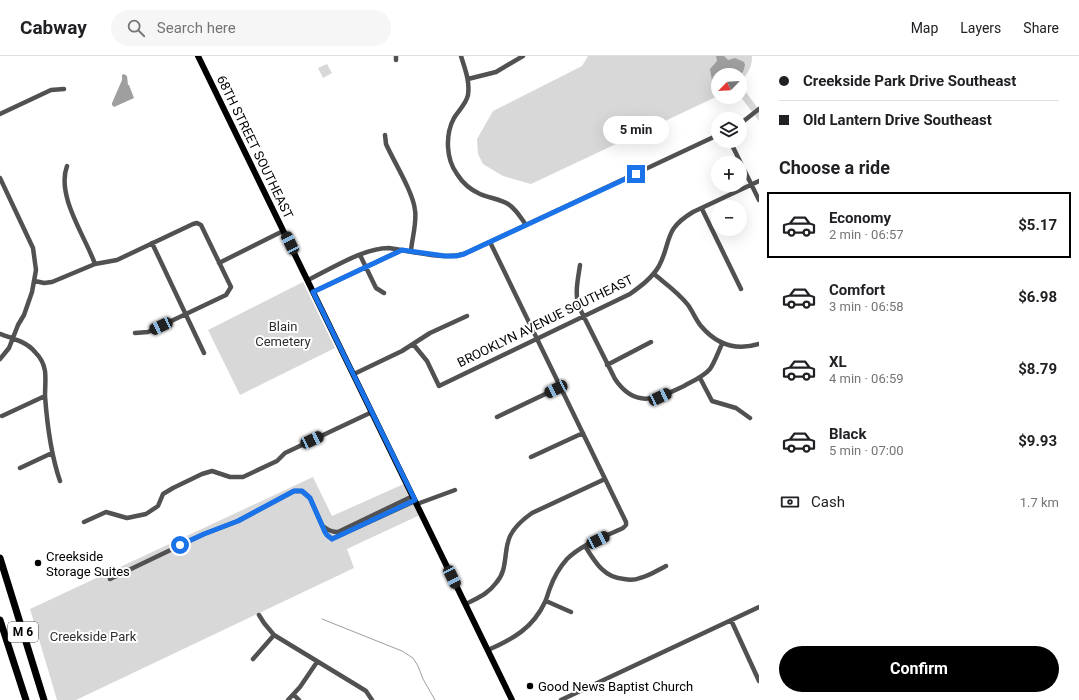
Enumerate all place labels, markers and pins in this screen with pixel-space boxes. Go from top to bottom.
place label: Creekside Storage Suites [46,549,130,579]
marker: Creekside Storage Suites [33,558,43,568]
place label: Good News Baptist Church [538,679,693,694]
marker: Good News Baptist Church [525,681,535,691]

